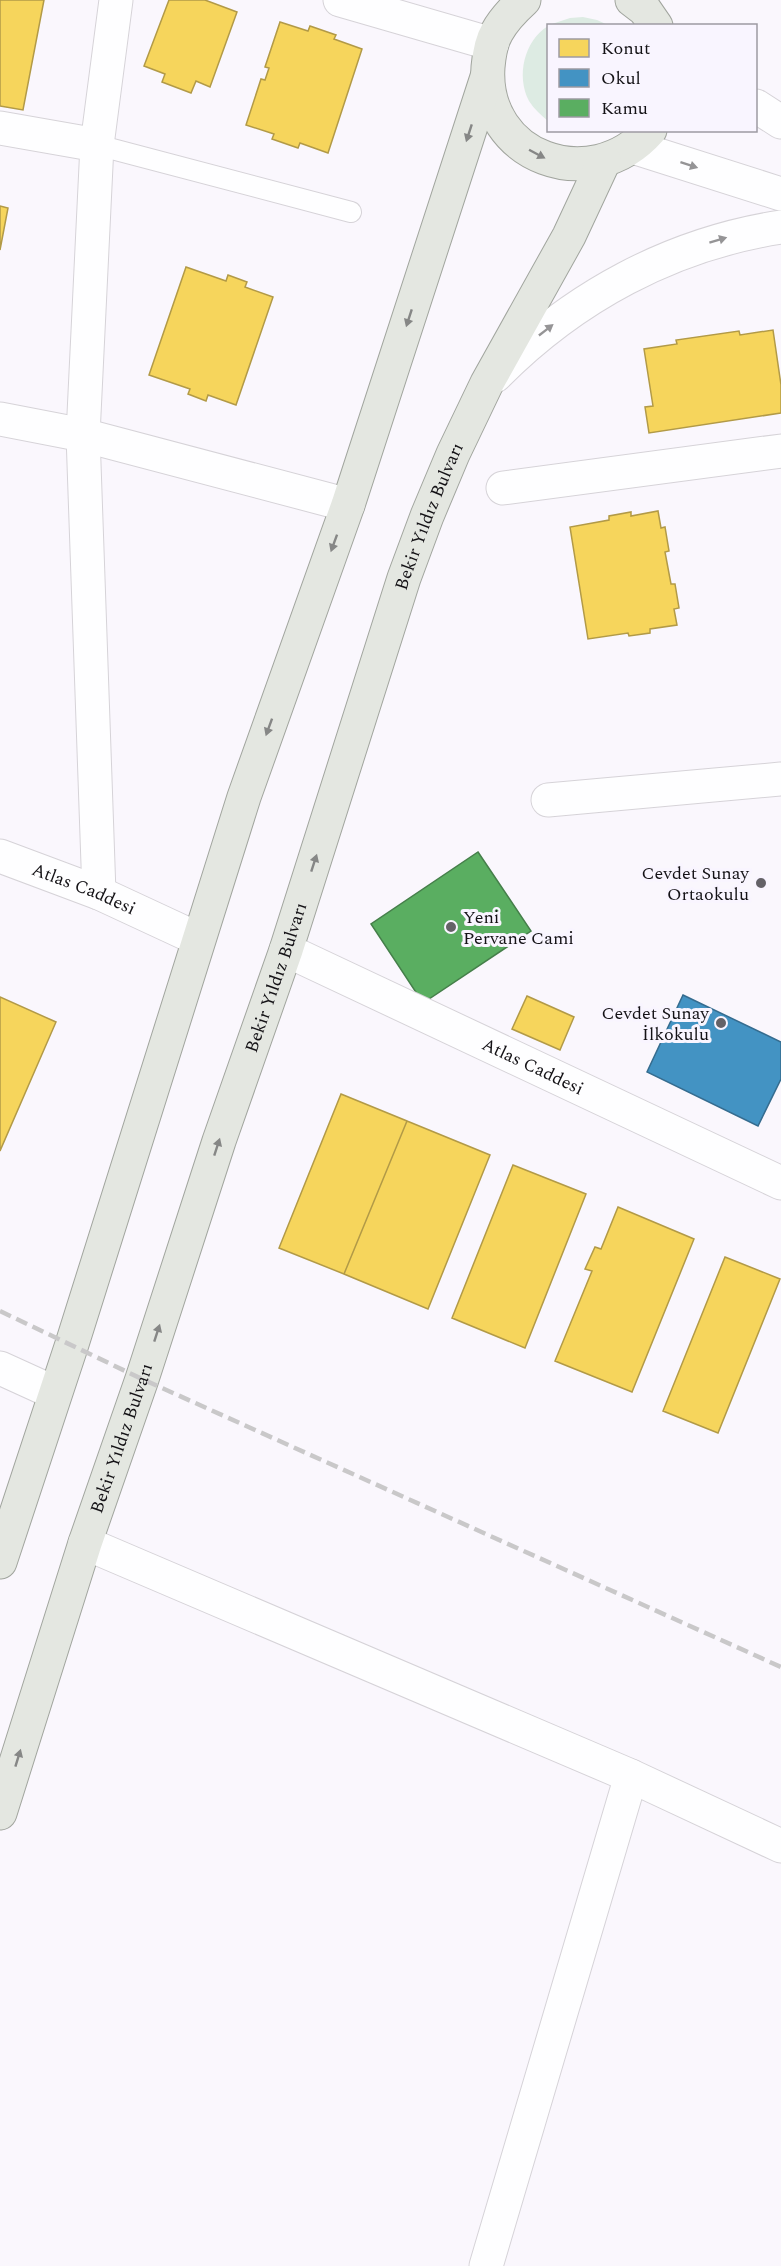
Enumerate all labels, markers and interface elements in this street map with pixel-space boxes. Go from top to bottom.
legend [547,24,757,132]
text: Konut [601,35,650,62]
text: Okul [601,65,641,92]
text: Kamu [601,95,648,122]
one-way arrow [464,124,473,142]
one-way arrow [528,149,545,159]
one-way arrow [680,160,698,170]
one-way arrow [709,235,727,244]
one-way arrow [403,309,413,327]
one-way arrow [538,324,554,337]
street label: Bekir Yıldız Bulvarı [388,438,471,594]
one-way arrow [329,534,339,552]
one-way arrow [263,718,273,736]
one-way arrow [309,854,319,872]
street label: Atlas Caddesi [28,856,140,922]
place label: Cevdet Sunay Ortaokulu [642,860,750,908]
marker: Cevdet Sunay Ortaokulu [754,876,768,890]
street label: Bekir Yıldız Bulvarı [238,899,314,1056]
place label: Yeni Pervane Cami [463,904,574,952]
marker: Yeni Pervane Cami [444,920,458,934]
place label: Cevdet Sunay İlkokulu [602,1000,710,1048]
marker: Cevdet Sunay İlkokulu [714,1016,728,1030]
street label: Atlas Caddesi [477,1031,588,1102]
one-way arrow [213,1138,222,1156]
one-way arrow [153,1324,162,1342]
street label: Bekir Yıldız Bulvarı [83,1360,160,1517]
one-way arrow [13,1749,23,1767]

